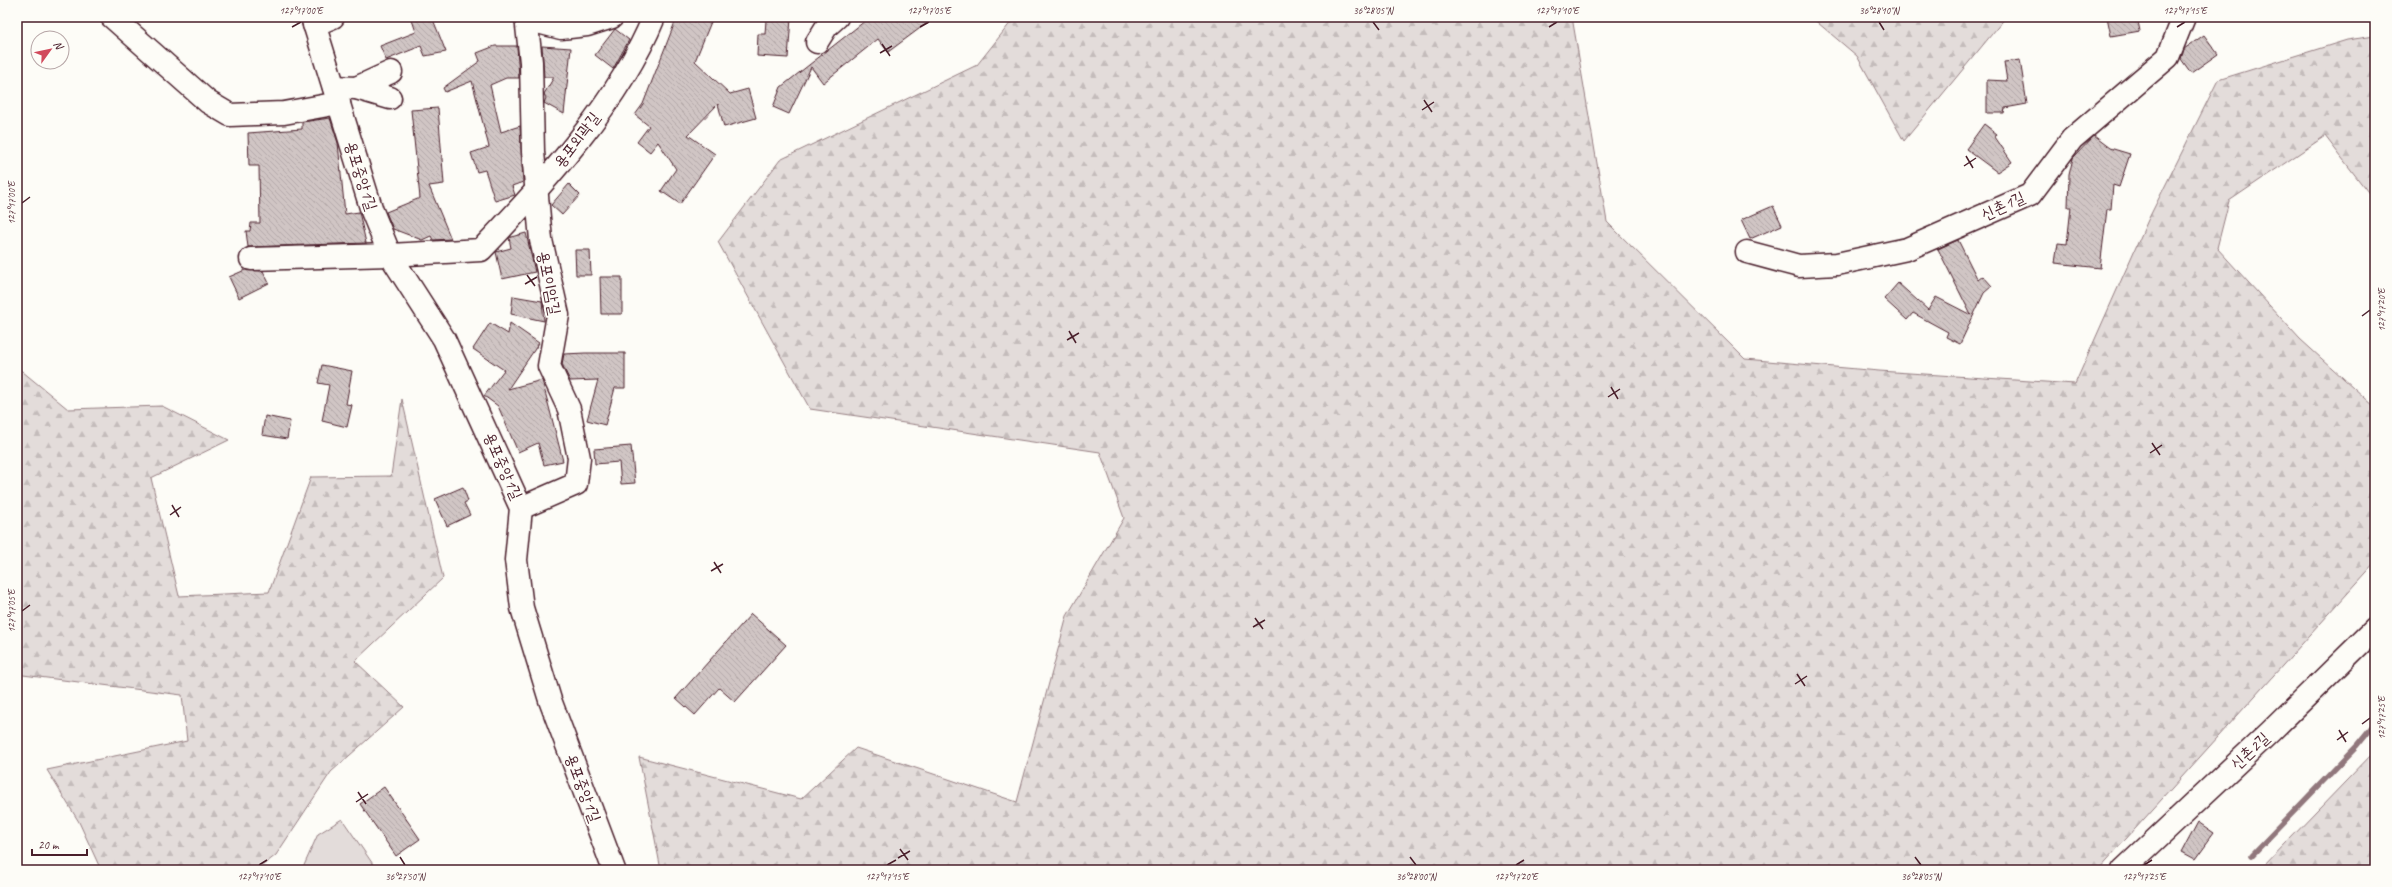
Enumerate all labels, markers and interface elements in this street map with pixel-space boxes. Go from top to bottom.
text: 127°17'00"E [279,4,324,17]
text: 127°17'05"E [907,4,952,17]
text: 36°28'05"N [1353,4,1395,17]
text: 127°17'10"E [1535,4,1580,17]
text: 36°28'10"N [1859,4,1901,17]
text: 127°17'15"E [2163,4,2208,17]
north arrow [30,30,70,70]
text: N [51,38,67,53]
street label: 용포외곽길 [550,108,604,172]
street label: 용포중앙1길 [340,139,382,213]
text: 127°17'00"E [5,180,18,225]
street label: 신촌1길 [1978,187,2028,225]
street label: 용포이암길 [533,249,565,317]
text: 127°17'20"E [2375,287,2388,332]
street label: 용포중앙1길 [479,429,527,503]
text: 127°17'05"E [5,588,18,633]
text: 127°17'25"E [2375,695,2388,740]
street label: 신촌2길 [2226,728,2274,774]
street label: 용포중앙1길 [561,751,605,825]
scale bar [32,831,87,857]
text: 20 m [38,837,60,853]
text: 127°17'10"E [237,870,282,883]
text: 36°27'50"N [385,870,427,883]
text: 127°17'15"E [865,870,910,883]
text: 36°28'00"N [1396,870,1438,883]
text: 127°17'20"E [1494,870,1539,883]
text: 36°28'05"N [1901,870,1943,883]
text: 127°17'25"E [2122,870,2167,883]

